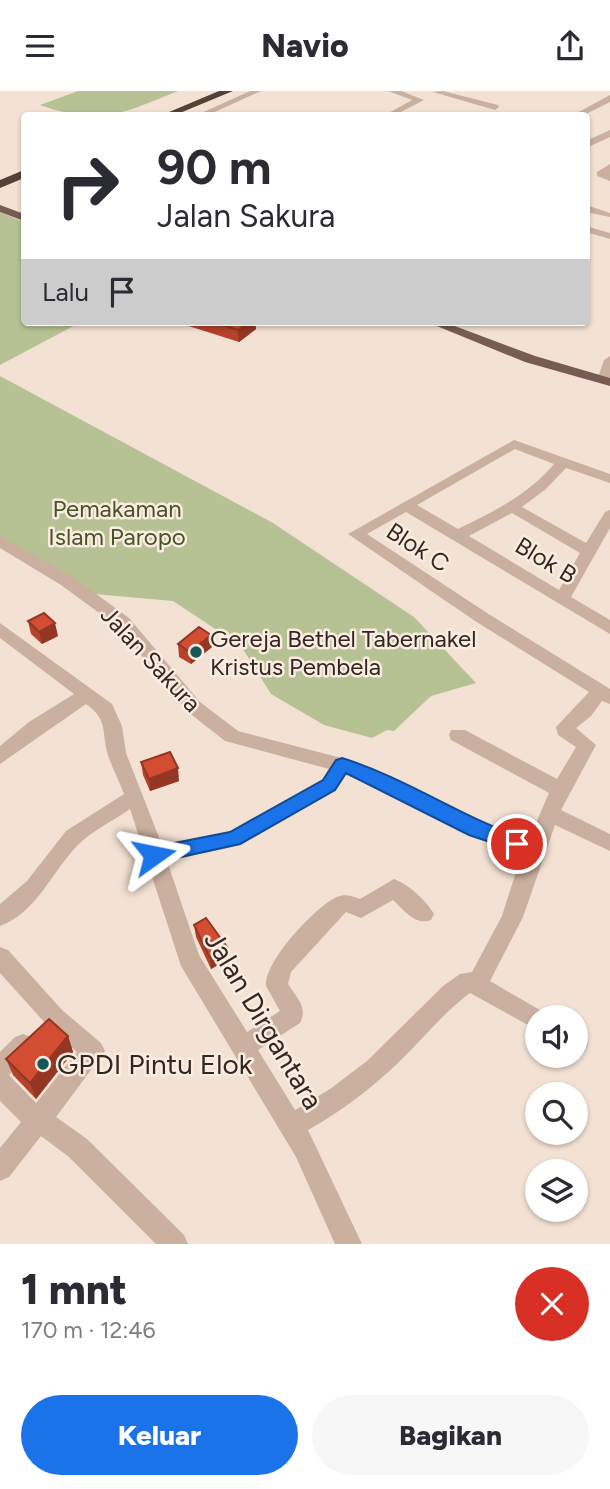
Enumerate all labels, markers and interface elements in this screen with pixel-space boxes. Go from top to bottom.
icon: menu [21,27,59,65]
text: Navio [261,27,349,65]
icon: share [551,27,589,65]
text: 90 m [157,137,272,196]
icon: right [42,140,133,231]
text: Jalan Sakura [157,197,335,235]
icon: arrive [103,273,141,311]
text: Lalu [42,276,89,308]
park label: Pemakaman Islam Paropo [48,494,186,551]
street label: Blok C [381,516,455,578]
street label: Blok B [510,531,582,589]
street label: Jalan Sakura [95,600,207,718]
place label: Gereja Bethel Tabernakel Kristus Pembela [210,624,476,681]
marker: Gereja Bethel Tabernakel Kristus Pembela [188,644,204,660]
pin [487,814,547,874]
position arrow [117,818,191,892]
icon: arrive [498,825,536,863]
street label: Jalan Dirgantara [197,925,331,1115]
map controls [525,1005,588,1222]
button: sound [525,1005,588,1068]
place label: GPDI Pintu Elok [57,1047,253,1081]
marker: GPDI Pintu Elok [35,1056,51,1072]
button: search [525,1082,588,1145]
button: layers [525,1159,588,1222]
text: 1 mnt [21,1264,127,1315]
button: close [515,1267,589,1341]
text: 170 m · 12:46 [21,1316,156,1344]
button: Keluar [21,1395,298,1475]
button: Bagikan [312,1395,589,1475]

